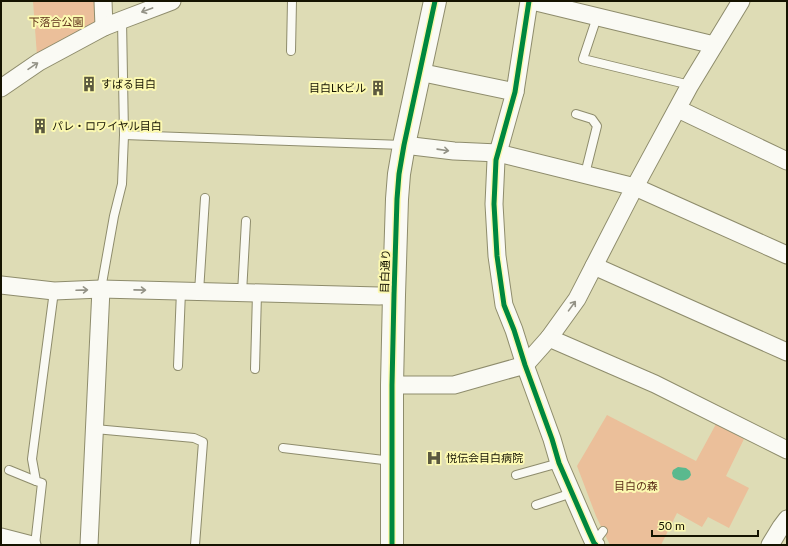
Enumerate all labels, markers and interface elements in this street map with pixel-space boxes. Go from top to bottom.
one-way arrow [142,7,154,15]
park label: 下落合公園 [29,15,84,28]
one-way arrow [27,62,38,70]
building icon: すばる目白 [80,75,98,93]
place label: すばる目白 [101,77,156,90]
building icon: 目白LKビル [369,79,387,97]
place label: 目白LKビル [309,81,366,94]
building icon: パレ・ロワイヤル目白 [31,117,49,135]
place label: パレ・ロワイヤル目白 [52,119,162,132]
one-way arrow [436,146,449,154]
street label: 目白通り [377,249,392,293]
one-way arrow [75,286,88,293]
one-way arrow [133,286,146,294]
one-way arrow [568,301,576,312]
hospital icon: 悦伝会目白病院 [425,449,443,467]
place label: 悦伝会目白病院 [446,451,523,464]
park label: 目白の森 [614,479,658,492]
scale bar [652,512,758,538]
text: 50 m [658,518,685,533]

